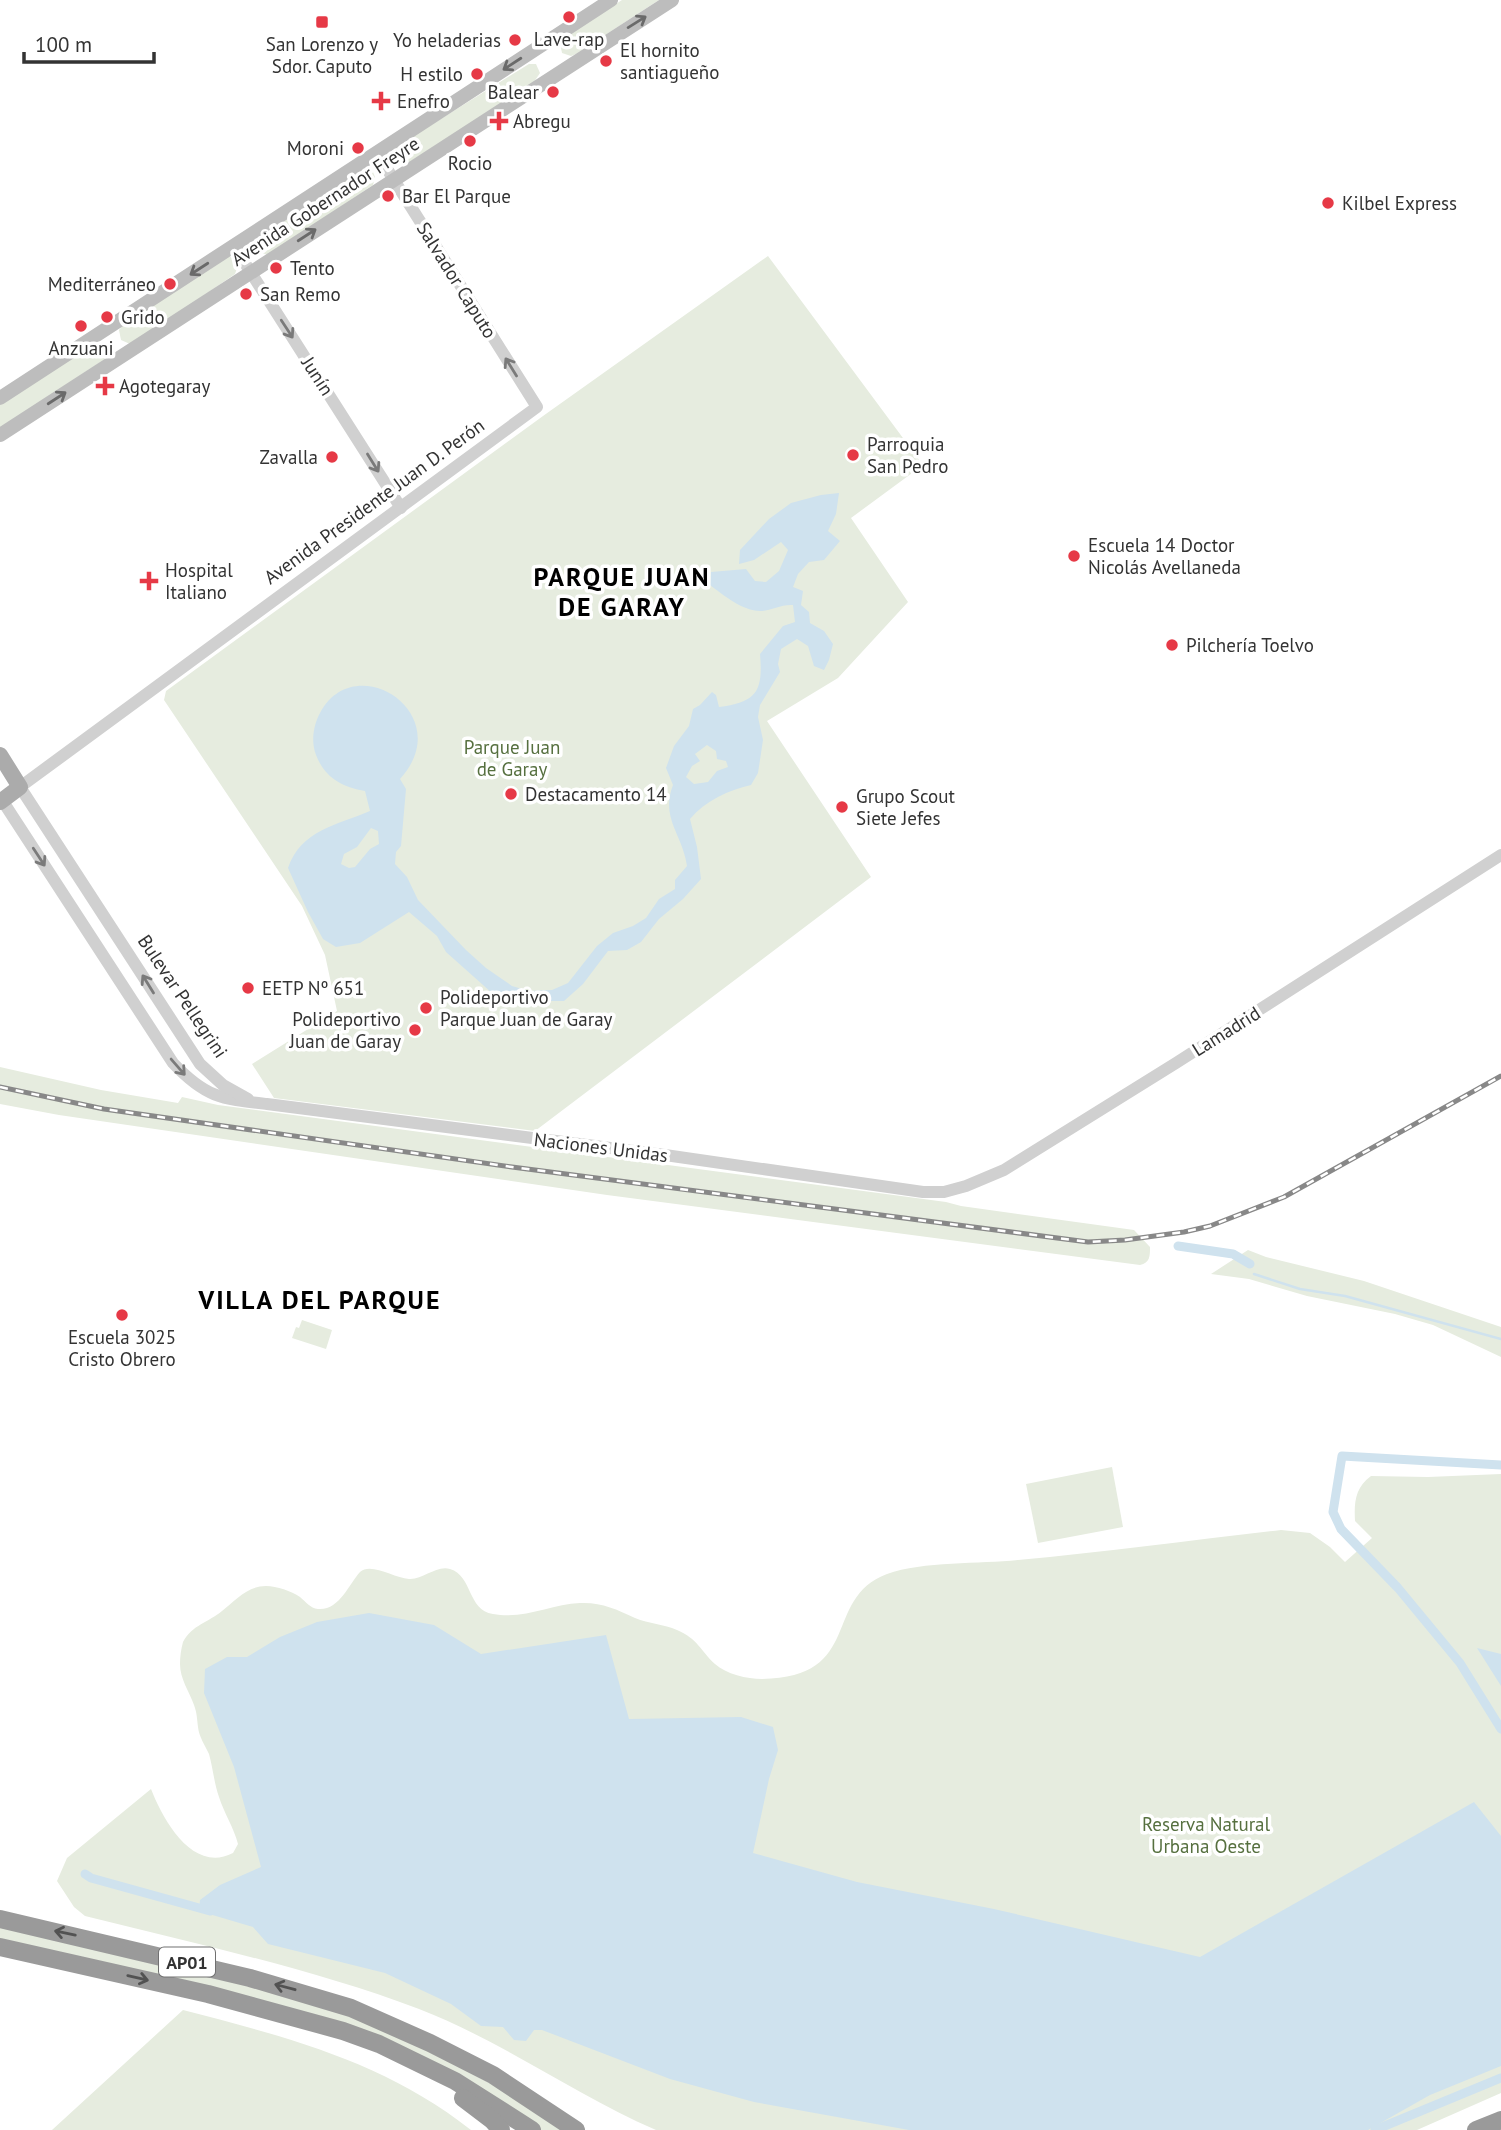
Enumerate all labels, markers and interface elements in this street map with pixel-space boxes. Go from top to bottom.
marker: Lave-rap [561,9,577,25]
marker: San Lorenzo y Sdor. Caputo [314,14,330,30]
one-way arrow [626,15,646,29]
scale bar [24,21,154,65]
place label: Lave-rap [534,27,604,51]
place label: Yo heladerias [393,28,501,52]
text: 100 m [35,31,92,58]
place label: San Lorenzo y Sdor. Caputo [266,32,378,78]
marker: Yo heladerias [507,32,523,48]
place label: El hornito santiagueño [620,38,719,84]
marker: El hornito santiagueño [598,53,614,69]
one-way arrow [503,57,523,71]
place label: H estilo [400,62,463,86]
marker: H estilo [469,66,485,82]
place label: Balear [487,80,540,104]
marker: Balear [545,84,561,100]
place label: Enefro [397,89,450,113]
marker: Enefro [371,91,391,111]
place label: Abregu [513,109,571,133]
marker: Abregu [491,113,507,129]
street label: Avenida Gobernador Freyre [226,131,424,271]
marker: Rocio [462,133,478,149]
place label: Moroni [287,136,344,160]
marker: Moroni [350,140,366,156]
place label: Rocio [448,151,492,175]
place label: Bar El Parque [402,184,511,208]
marker: Bar El Parque [380,188,396,204]
place label: Kilbel Express [1342,191,1457,215]
marker: Kilbel Express [1320,195,1336,211]
street label: Salvador Caputo [412,217,502,343]
one-way arrow [297,228,317,242]
place label: Tento [290,256,335,280]
marker: Tento [268,260,284,276]
one-way arrow [190,261,209,276]
place label: Mediterráneo [48,272,156,296]
marker: Mediterráneo [162,276,178,292]
place label: San Remo [260,282,341,306]
marker: San Remo [238,286,254,302]
place label: Grido [121,305,165,329]
marker: Grido [99,309,115,325]
marker: Anzuani [73,318,89,334]
one-way arrow [280,319,294,338]
place label: Anzuani [48,336,114,360]
street label: Junín [296,351,339,400]
one-way arrow [504,357,518,377]
place label: Agotegaray [119,374,210,398]
marker: Agotegaray [97,378,113,394]
one-way arrow [47,390,66,405]
street label: Avenida Presidente Juan D. Perón [259,413,489,589]
place label: Parroquia San Pedro [867,432,948,478]
place label: Zavalla [260,445,318,469]
marker: Parroquia San Pedro [845,447,861,463]
marker: Zavalla [324,449,340,465]
one-way arrow [366,453,380,473]
place label: Escuela 14 Doctor Nicolás Avellaneda [1088,533,1241,579]
marker: Escuela 14 Doctor Nicolás Avellaneda [1066,548,1082,564]
place label: Hospital Italiano [165,558,233,604]
district label: PARQUE JUAN DE GARAY [533,560,711,623]
marker: Hospital Italiano [139,571,159,591]
place label: Pilchería Toelvo [1186,633,1314,657]
marker: Pilchería Toelvo [1164,637,1180,653]
park label: Parque Juan de Garay [464,735,560,781]
place label: Destacamento 14 [525,782,667,806]
place label: Grupo Scout Siete Jefes [856,784,956,830]
marker: Destacamento 14 [503,786,519,802]
marker: Grupo Scout Siete Jefes [834,799,850,815]
one-way arrow [32,847,47,866]
street label: Bulevar Pellegrini [133,930,233,1062]
one-way arrow [141,975,155,995]
place label: EETP Nº 651 [262,976,364,1000]
marker: EETP Nº 651 [240,980,256,996]
place label: Polideportivo Parque Juan de Garay [440,985,613,1031]
marker: Polideportivo Parque Juan de Garay [418,1000,434,1016]
street label: Lamadrid [1188,1001,1264,1061]
place label: Polideportivo Juan de Garay [289,1007,401,1053]
marker: Polideportivo Juan de Garay [407,1022,423,1038]
one-way arrow [170,1058,186,1076]
street label: Naciones Unidas [533,1127,669,1167]
district label: VILLA DEL PARQUE [198,1283,441,1316]
marker: Escuela 3025 Cristo Obrero [114,1307,130,1323]
place label: Escuela 3025 Cristo Obrero [68,1325,176,1371]
park label: Reserva Natural Urbana Oeste [1142,1812,1271,1858]
one-way arrow [54,1926,76,1939]
road number: AP01 [159,1948,215,1976]
one-way arrow [126,1972,149,1985]
one-way arrow [275,1980,297,1993]

